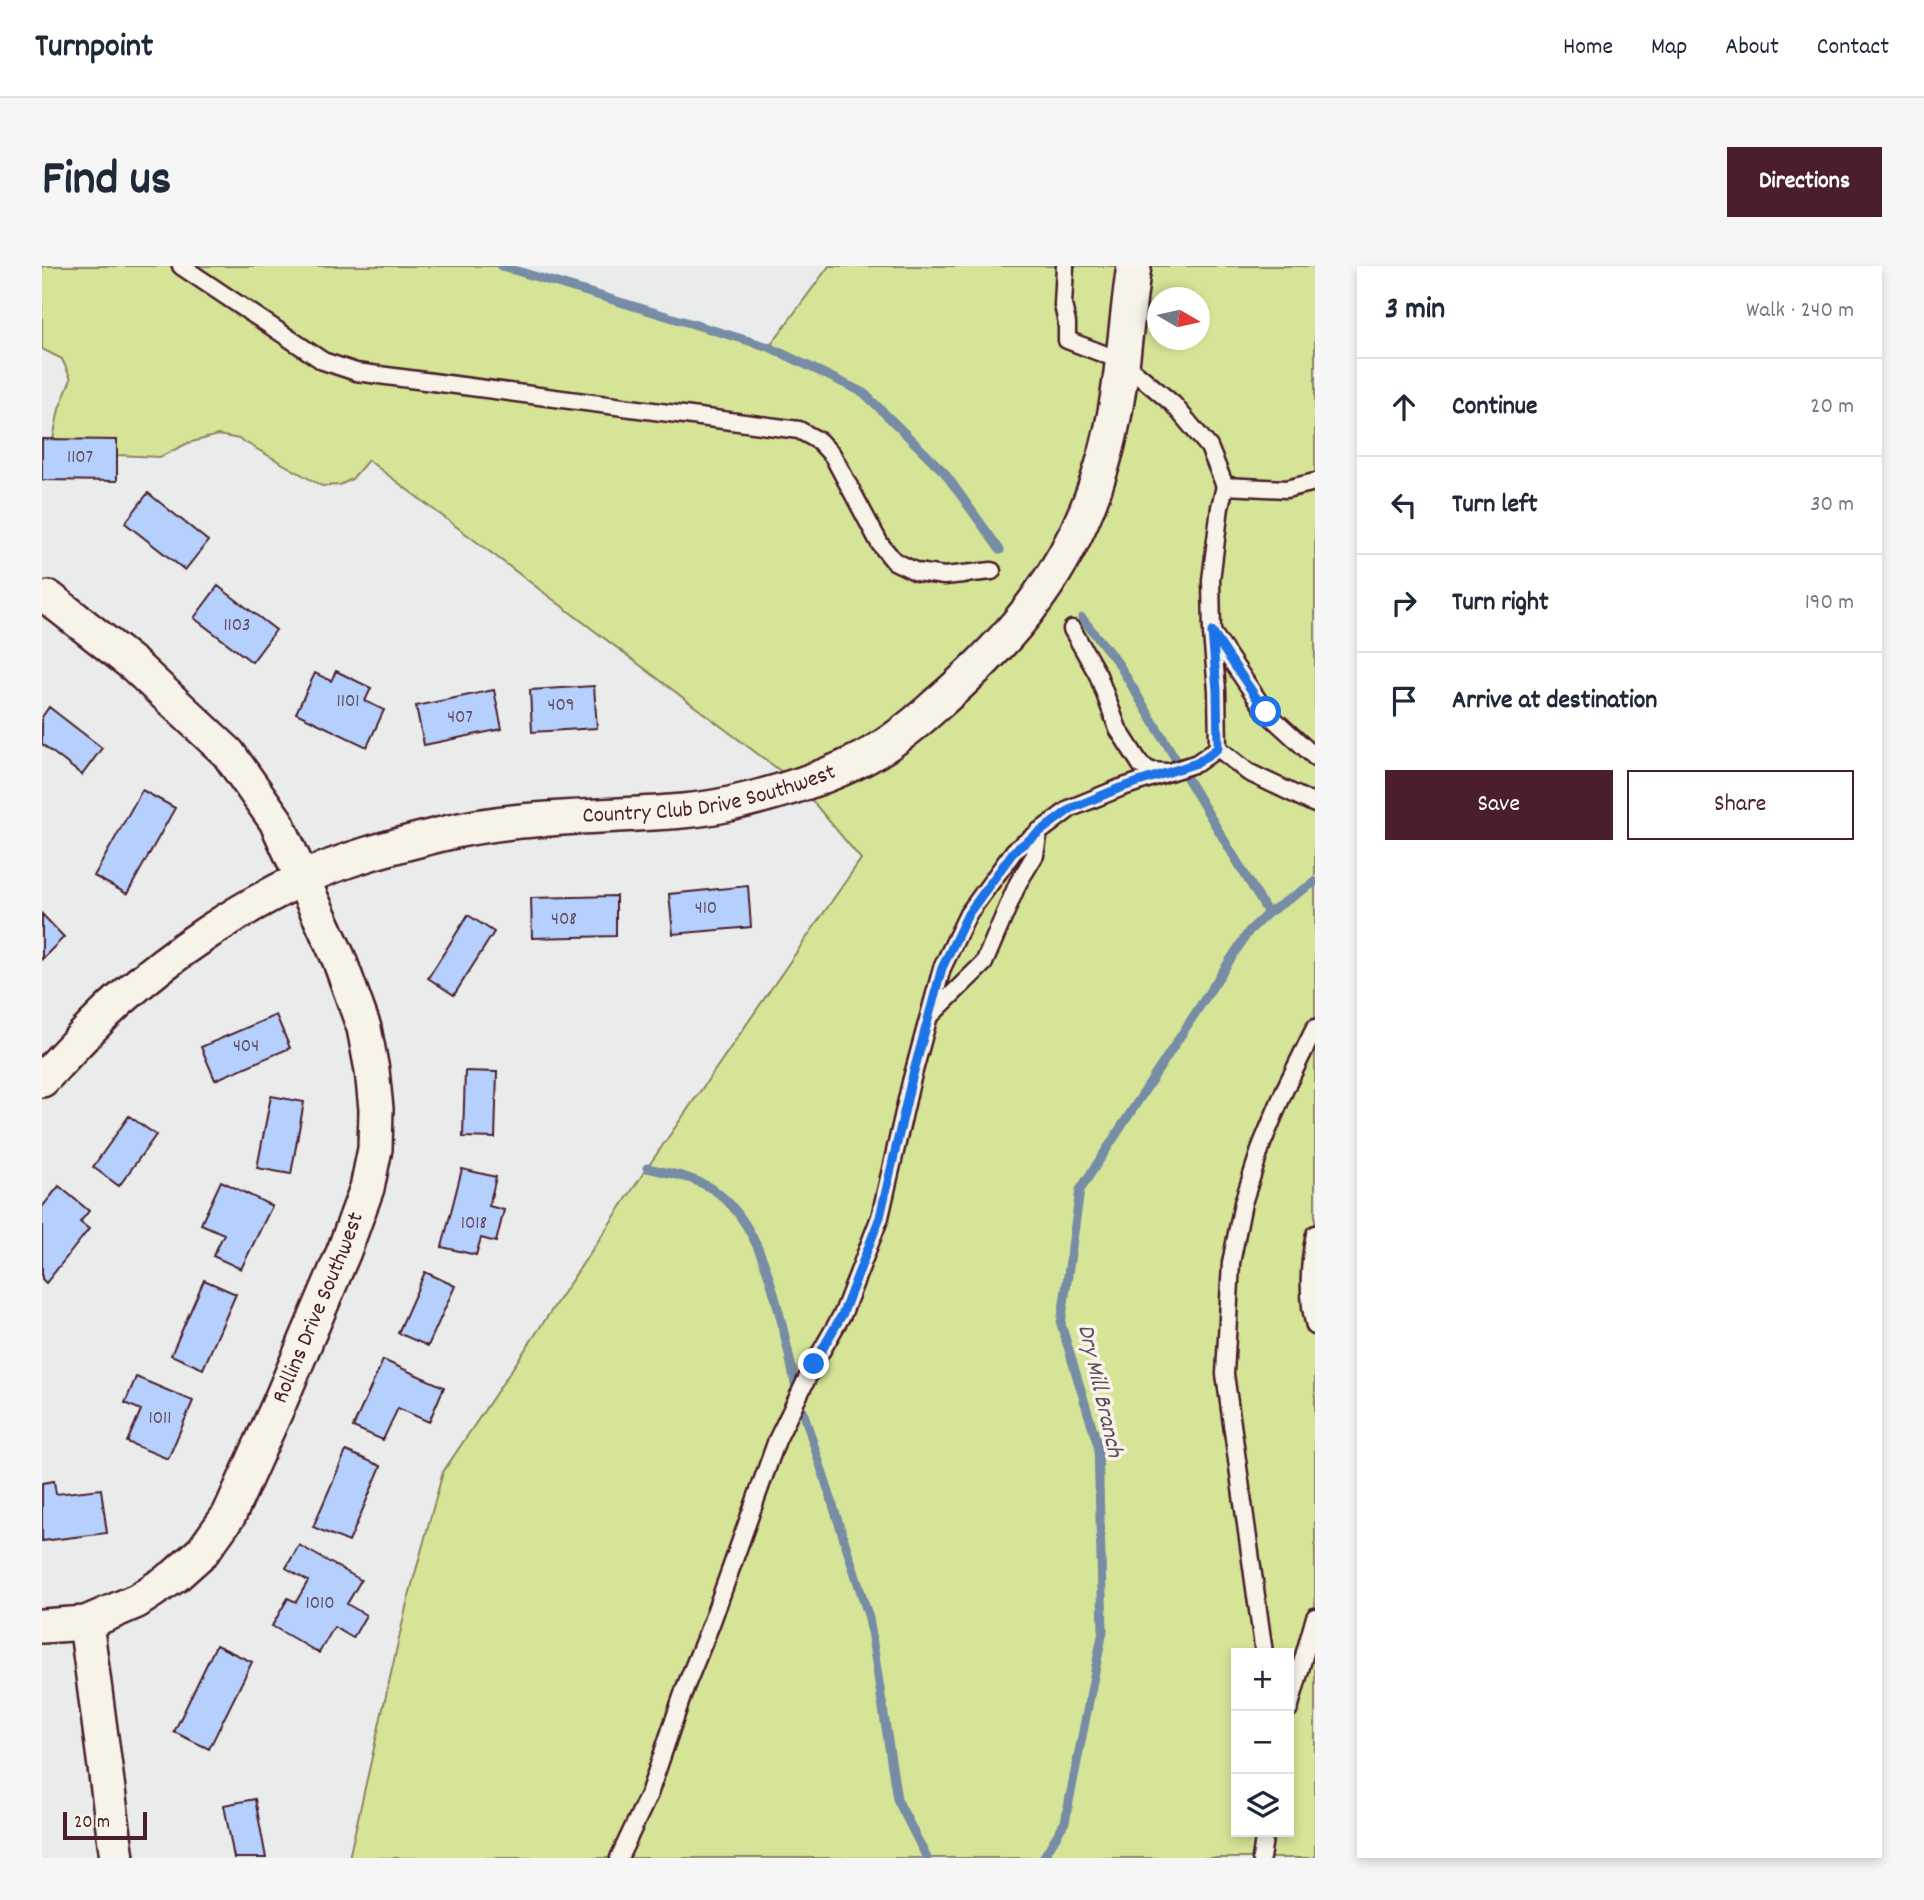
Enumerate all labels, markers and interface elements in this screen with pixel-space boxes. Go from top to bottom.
text: Turnpoint [35,25,153,72]
text: Home [1563,31,1613,65]
text: Map [1651,31,1687,65]
text: About [1725,31,1779,65]
text: Contact [1817,31,1889,65]
text: Find us [42,147,171,217]
button: Directions [1727,147,1882,217]
north arrow [1147,287,1210,350]
text: 3 min [1385,290,1445,333]
text: Walk · 240 m [1746,295,1854,328]
icon: ahead [1385,388,1423,426]
text: Continue [1452,389,1537,426]
text: 20 m [1810,391,1854,424]
house number: 1107 [67,445,93,472]
icon: left [1385,486,1423,524]
text: Turn left [1452,487,1538,524]
text: 30 m [1810,489,1854,522]
icon: right [1385,584,1423,622]
text: Turn right [1452,585,1549,622]
text: 190 m [1805,587,1854,620]
house number: 1103 [223,613,251,640]
icon: arrive [1385,682,1423,720]
text: Arrive at destination [1452,683,1657,720]
house number: 1101 [337,689,359,716]
house number: 409 [548,693,574,720]
route start [1250,696,1281,727]
house number: 407 [447,705,473,732]
street label: Country Club Drive Southwest [582,756,841,833]
button: Save [1385,770,1613,840]
button: Share [1627,770,1854,840]
house number: 410 [695,896,717,923]
house number: 408 [551,907,577,934]
house number: 404 [233,1034,259,1061]
street label: Rollins Drive Southwest [265,1208,373,1409]
house number: 1018 [461,1211,487,1238]
water label: Dry Mill Branch [1067,1321,1131,1462]
route end [798,1348,829,1379]
house number: 1011 [149,1406,171,1433]
house number: 1010 [305,1591,335,1618]
map controls [1231,1648,1294,1837]
button: + [1231,1648,1294,1711]
button: − [1231,1711,1294,1774]
button: layers [1231,1774,1294,1837]
scale bar [63,1809,147,1841]
text: 20 m [74,1810,110,1837]

